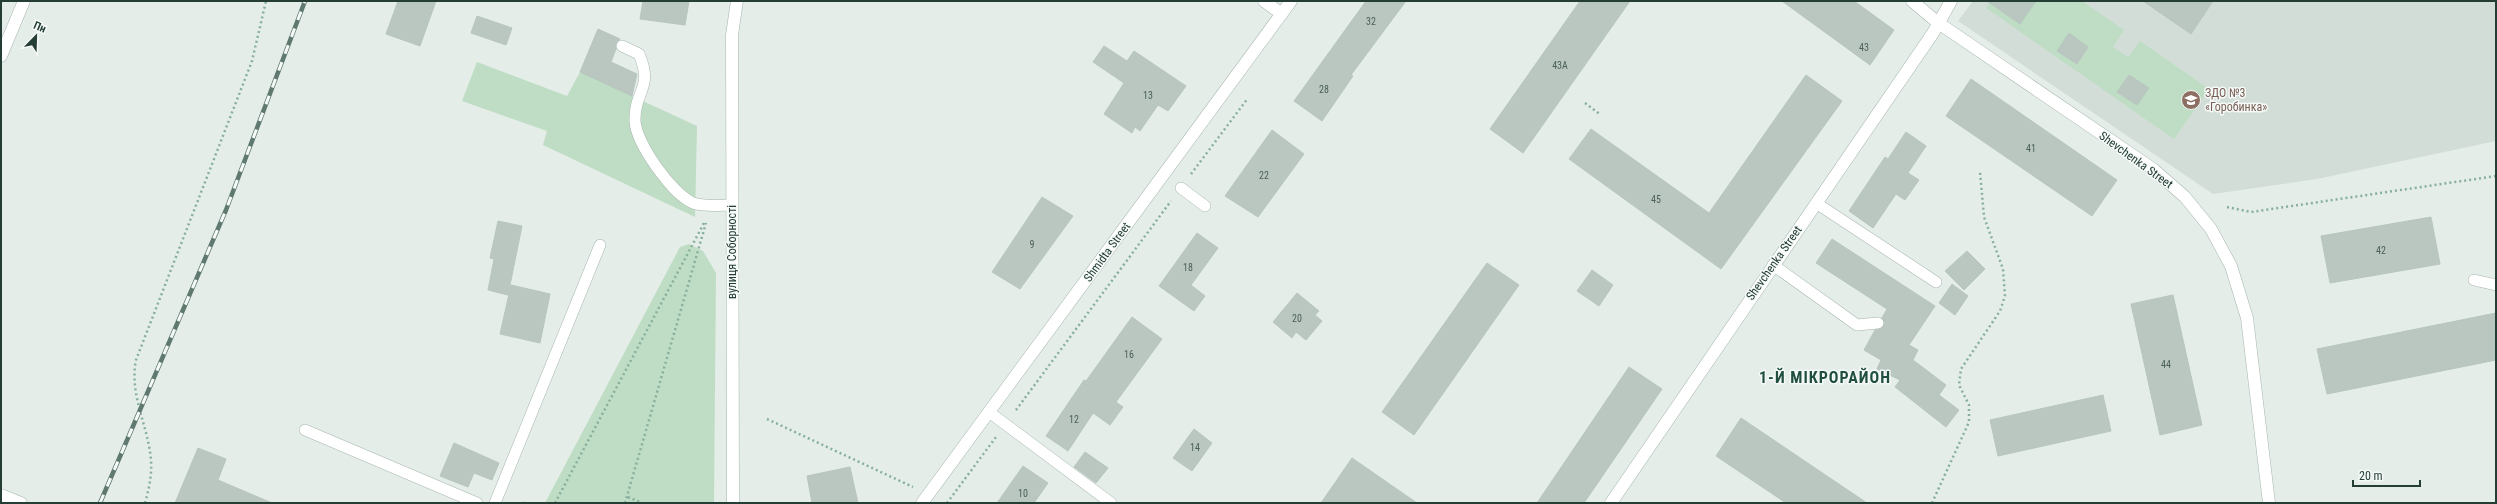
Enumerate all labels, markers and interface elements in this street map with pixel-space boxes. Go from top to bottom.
north arrow [16,16,56,56]
house number: 32 [1366,16,1376,27]
text: Пн [32,19,48,36]
house number: 43 [1859,42,1869,53]
house number: 43А [1552,60,1568,71]
house number: 28 [1319,84,1329,95]
place label: ЗДО №3 «Горобинка» [2205,86,2267,114]
school or university icon: ЗДО №3 «Горобинка» [2180,89,2202,111]
house number: 13 [1143,90,1153,101]
street label: Shevchenka Street [2097,129,2176,192]
house number: 41 [2026,143,2036,154]
house number: 22 [1259,170,1269,181]
house number: 45 [1651,194,1661,205]
street label: вулиця Соборності [725,205,739,299]
street label: Shmidta Street [1081,219,1133,284]
street label: Shevchenka Street [1743,223,1805,303]
house number: 9 [1030,239,1035,250]
house number: 42 [2376,245,2386,256]
house number: 18 [1183,262,1193,273]
house number: 20 [1292,313,1302,324]
house number: 16 [1124,349,1134,360]
house number: 44 [2161,359,2171,370]
district label: 1-Й МІКРОРАЙОН [1759,367,1891,387]
house number: 12 [1069,414,1079,425]
house number: 14 [1190,442,1200,453]
scale bar [2353,462,2420,488]
text: 20 m [2359,469,2383,483]
house number: 10 [1018,488,1028,499]

